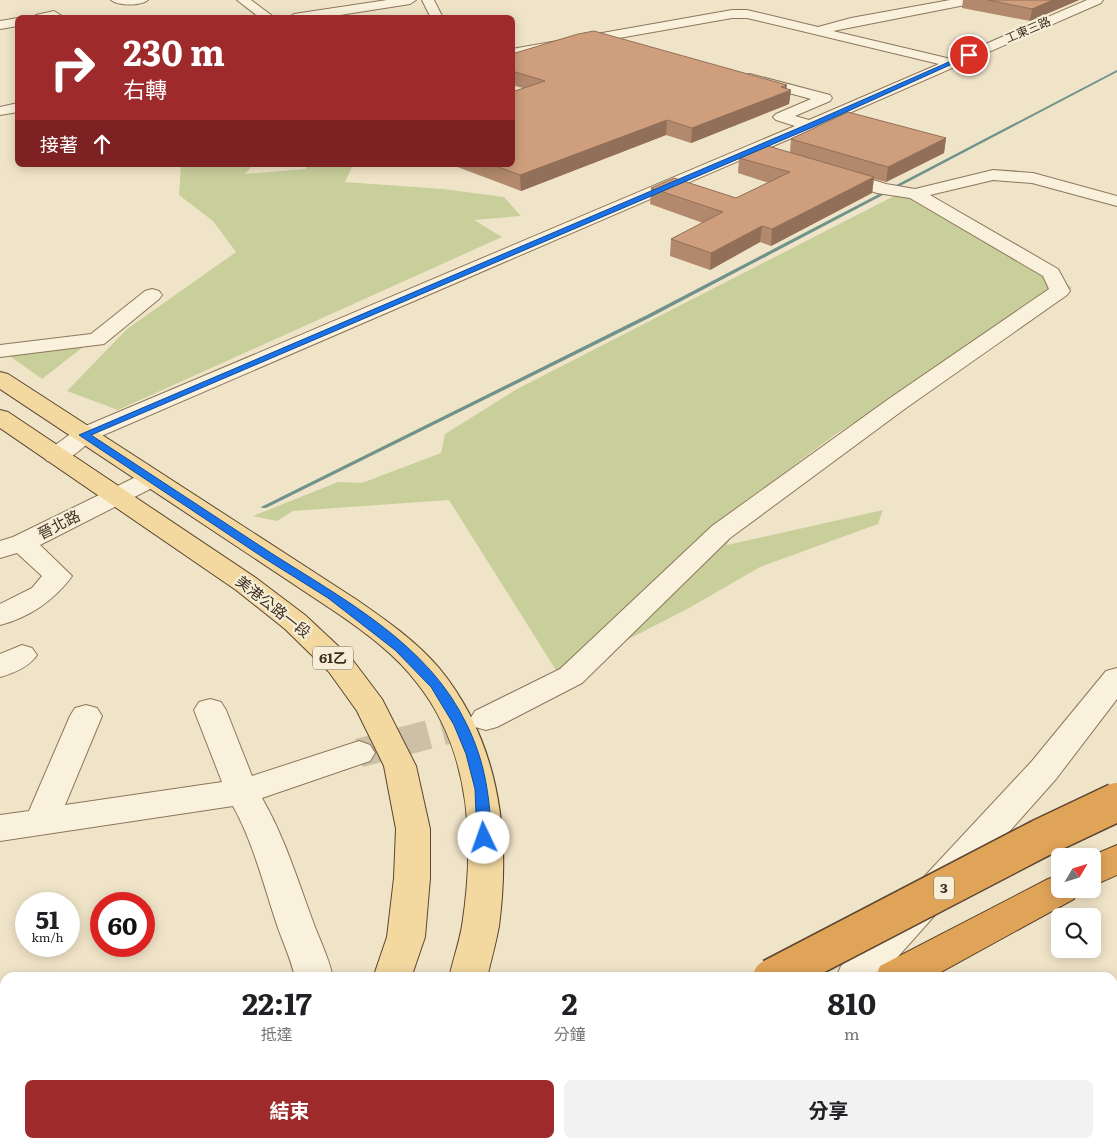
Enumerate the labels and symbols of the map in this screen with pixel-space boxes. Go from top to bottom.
street label: 工東三路 [1002,11,1053,47]
pin [948,34,990,76]
street label: 晉北路 [33,503,84,544]
street label: 美港公路一段 [231,569,316,643]
road number: 61乙 [313,646,353,670]
position arrow [457,811,509,863]
north arrow [1051,848,1101,898]
road number: 3 [934,876,954,900]
speed limit sign: 60 [90,892,155,957]

